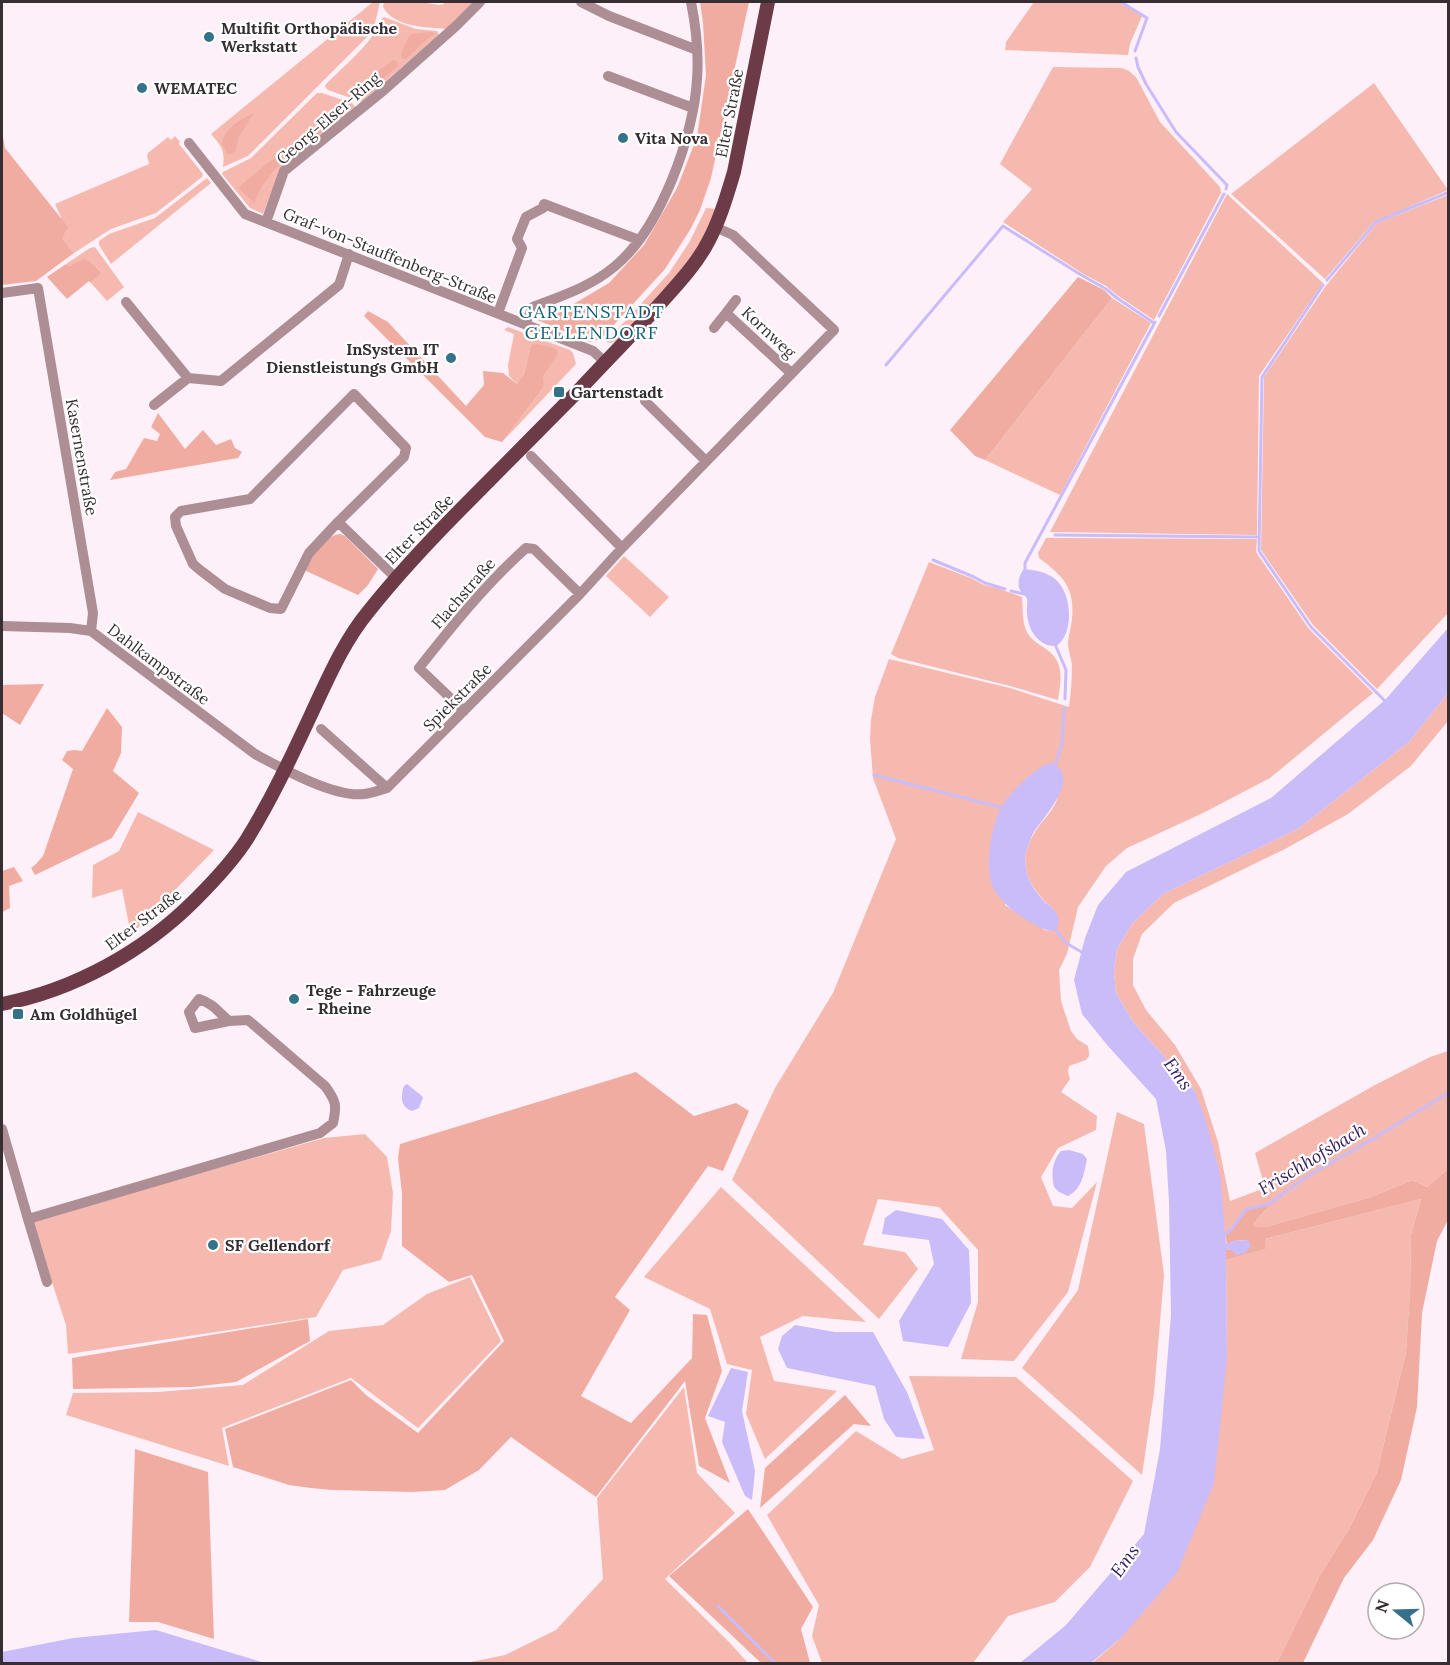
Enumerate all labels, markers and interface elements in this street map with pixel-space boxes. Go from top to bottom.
place label: Multifit Orthopädische Werkstatt [221,18,398,56]
marker: Multifit Orthopädische Werkstatt [202,30,216,44]
street label: Georg-Elser-Ring [272,67,385,169]
street label: Elter Straße [711,67,747,159]
place label: WEMATEC [154,78,237,98]
marker: WEMATEC [135,81,149,95]
place label: Vita Nova [635,128,709,148]
marker: Vita Nova [616,131,630,145]
street label: Graf-von-Stauffenberg-Straße [280,203,500,307]
district label: GARTENSTADT GELLENDORF [519,300,665,344]
street label: Kornweg [738,302,801,363]
place label: InSystem IT Dienstleistungs GmbH [266,339,440,377]
marker: InSystem IT Dienstleistungs GmbH [444,351,458,365]
place label: Gartenstadt [571,382,664,402]
marker: Gartenstadt [552,385,566,399]
street label: Kasernenstraße [62,397,102,517]
street label: Elter Straße [380,489,458,568]
street label: Flachstraße [427,553,500,633]
street label: Dahlkampstraße [104,619,214,709]
street label: Spiekstraße [419,658,496,735]
street label: Elter Straße [101,884,185,954]
place label: Tege - Fahrzeuge - Rheine [306,980,436,1018]
marker: Tege - Fahrzeuge - Rheine [287,992,301,1006]
place label: Am Goldhügel [30,1004,137,1024]
marker: Am Goldhügel [11,1007,25,1021]
water label: Ems [1159,1053,1198,1094]
water label: Frischhofsbach [1254,1117,1370,1200]
place label: SF Gellendorf [225,1235,331,1255]
marker: SF Gellendorf [206,1238,220,1252]
water label: Ems [1105,1540,1144,1581]
north arrow [1366,1581,1426,1641]
text: N [1370,1597,1393,1615]

